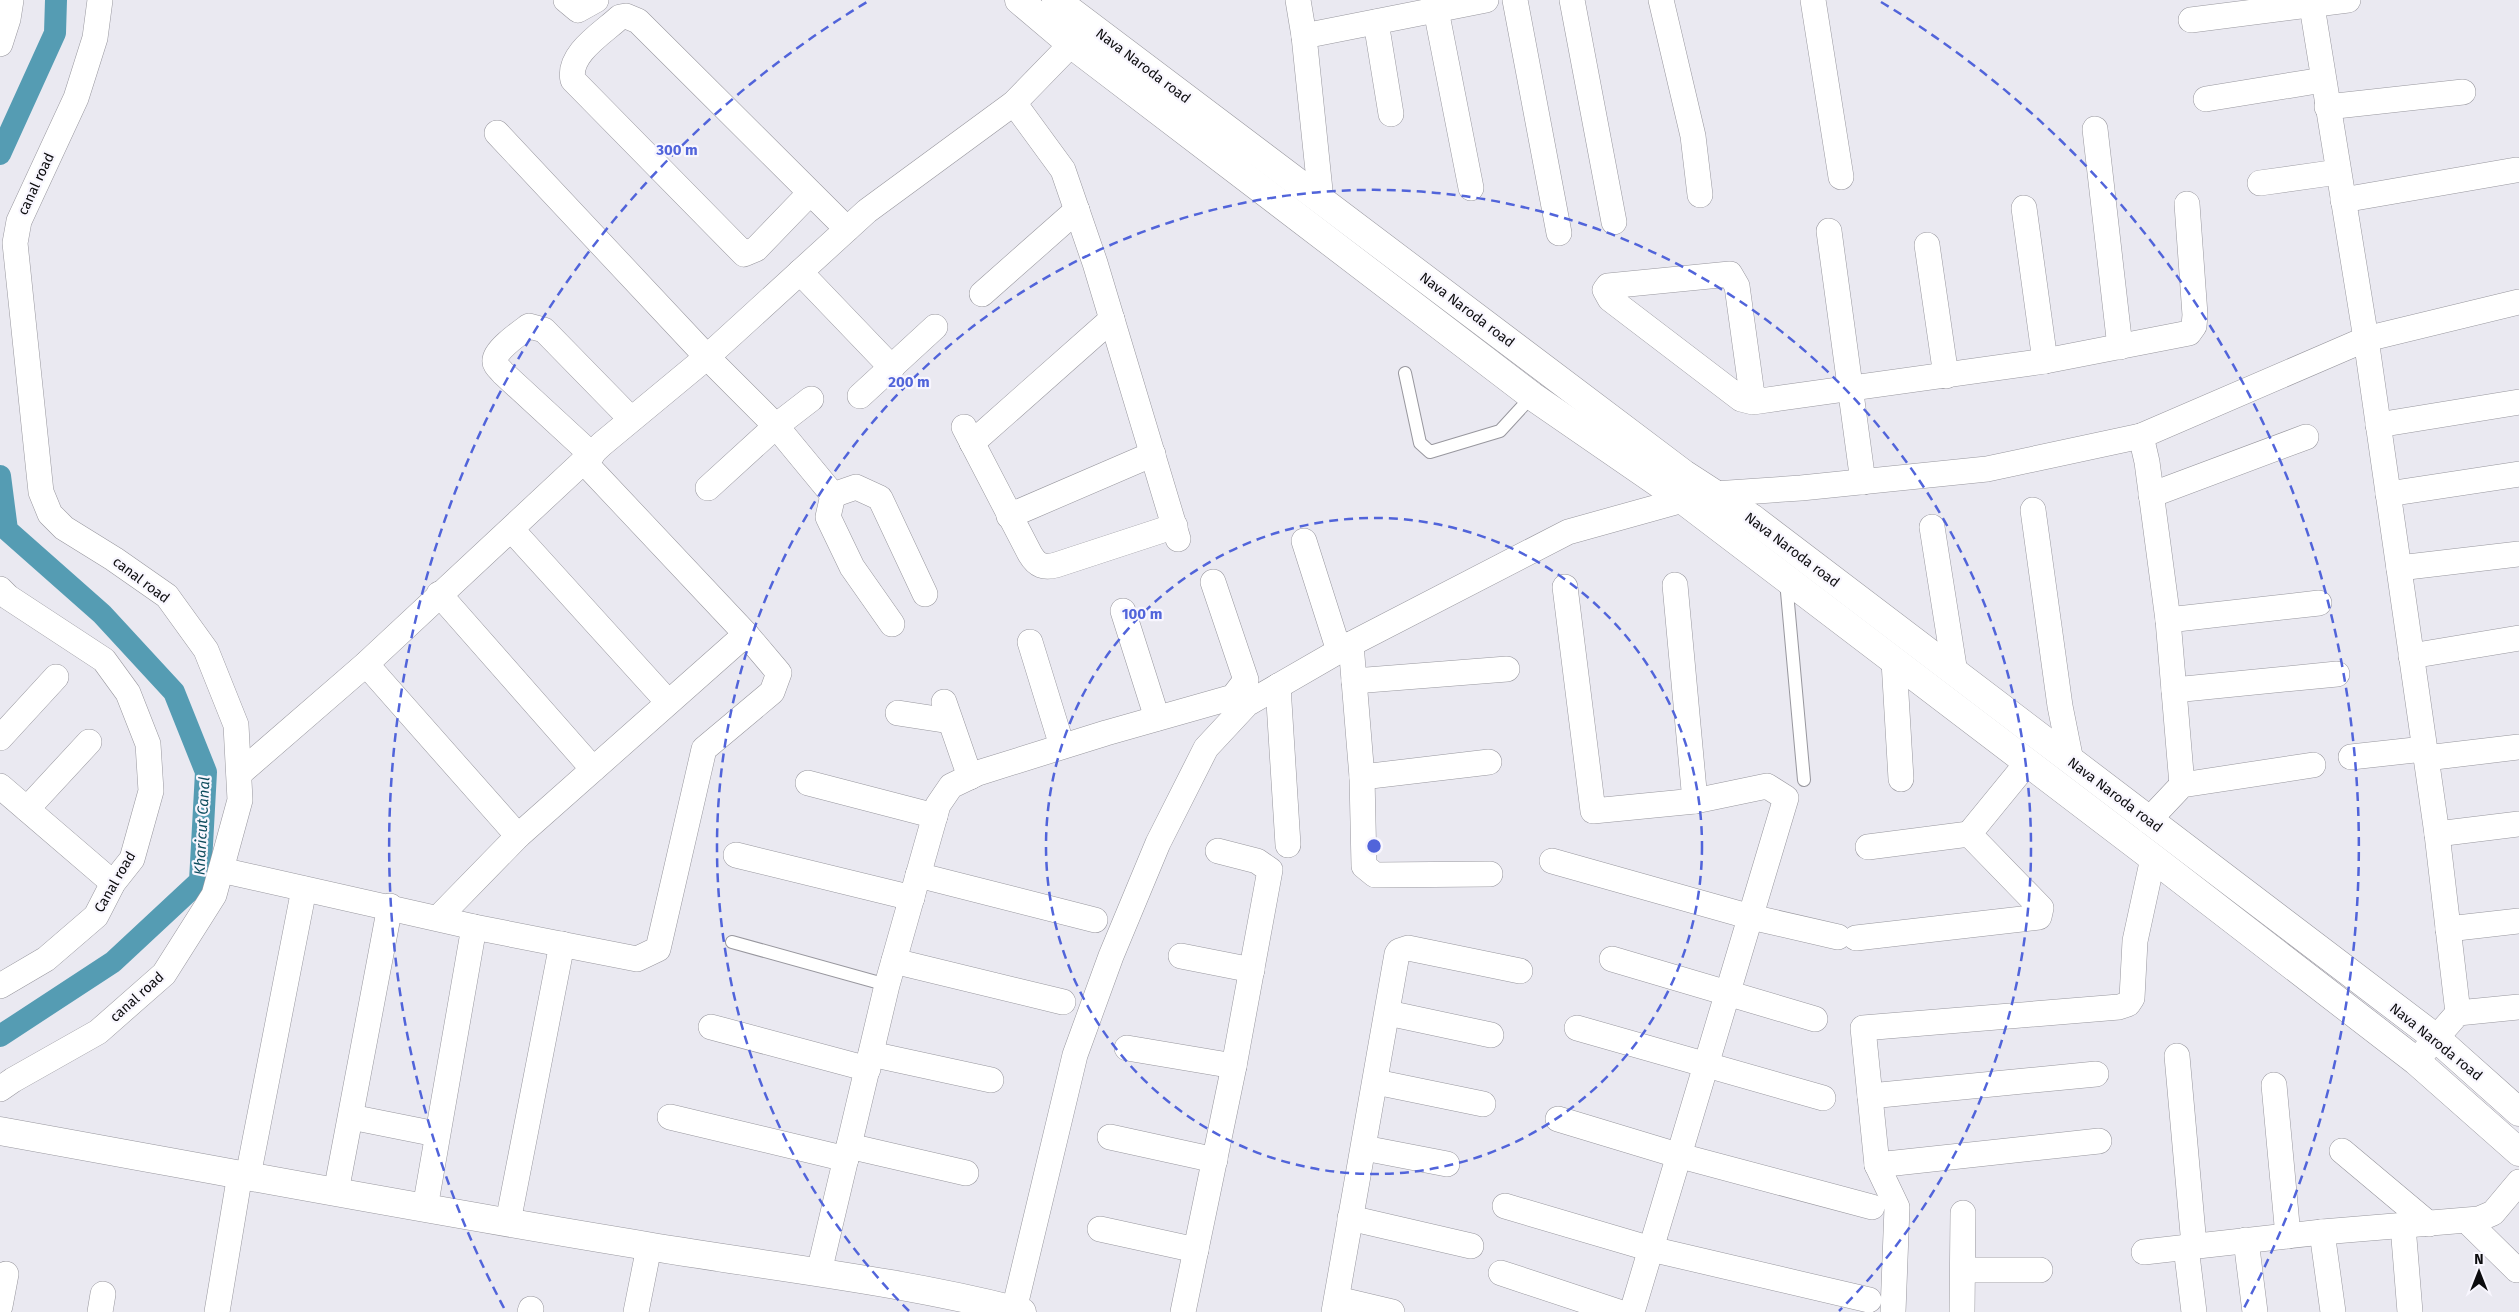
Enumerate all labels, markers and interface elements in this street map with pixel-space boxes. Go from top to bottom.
street label: Nava Naroda road [1092,25,1194,107]
text: 300 m [655,141,698,159]
street label: canal road [14,150,58,218]
street label: Nava Naroda road [1416,269,1518,351]
text: 200 m [888,373,930,391]
street label: Nava Naroda road [1741,509,1843,591]
street label: canal road [109,553,173,607]
text: 100 m [1122,605,1162,623]
street label: Nava Naroda road [2064,754,2166,836]
water label: Kharicut Canal [190,776,214,876]
centre of rings [1365,837,1383,855]
street label: Canal road [91,848,139,916]
street label: canal road [107,968,167,1026]
street label: Nava Naroda road [2386,1000,2486,1084]
north arrow [2454,1247,2504,1297]
text: N [2474,1251,2484,1268]

